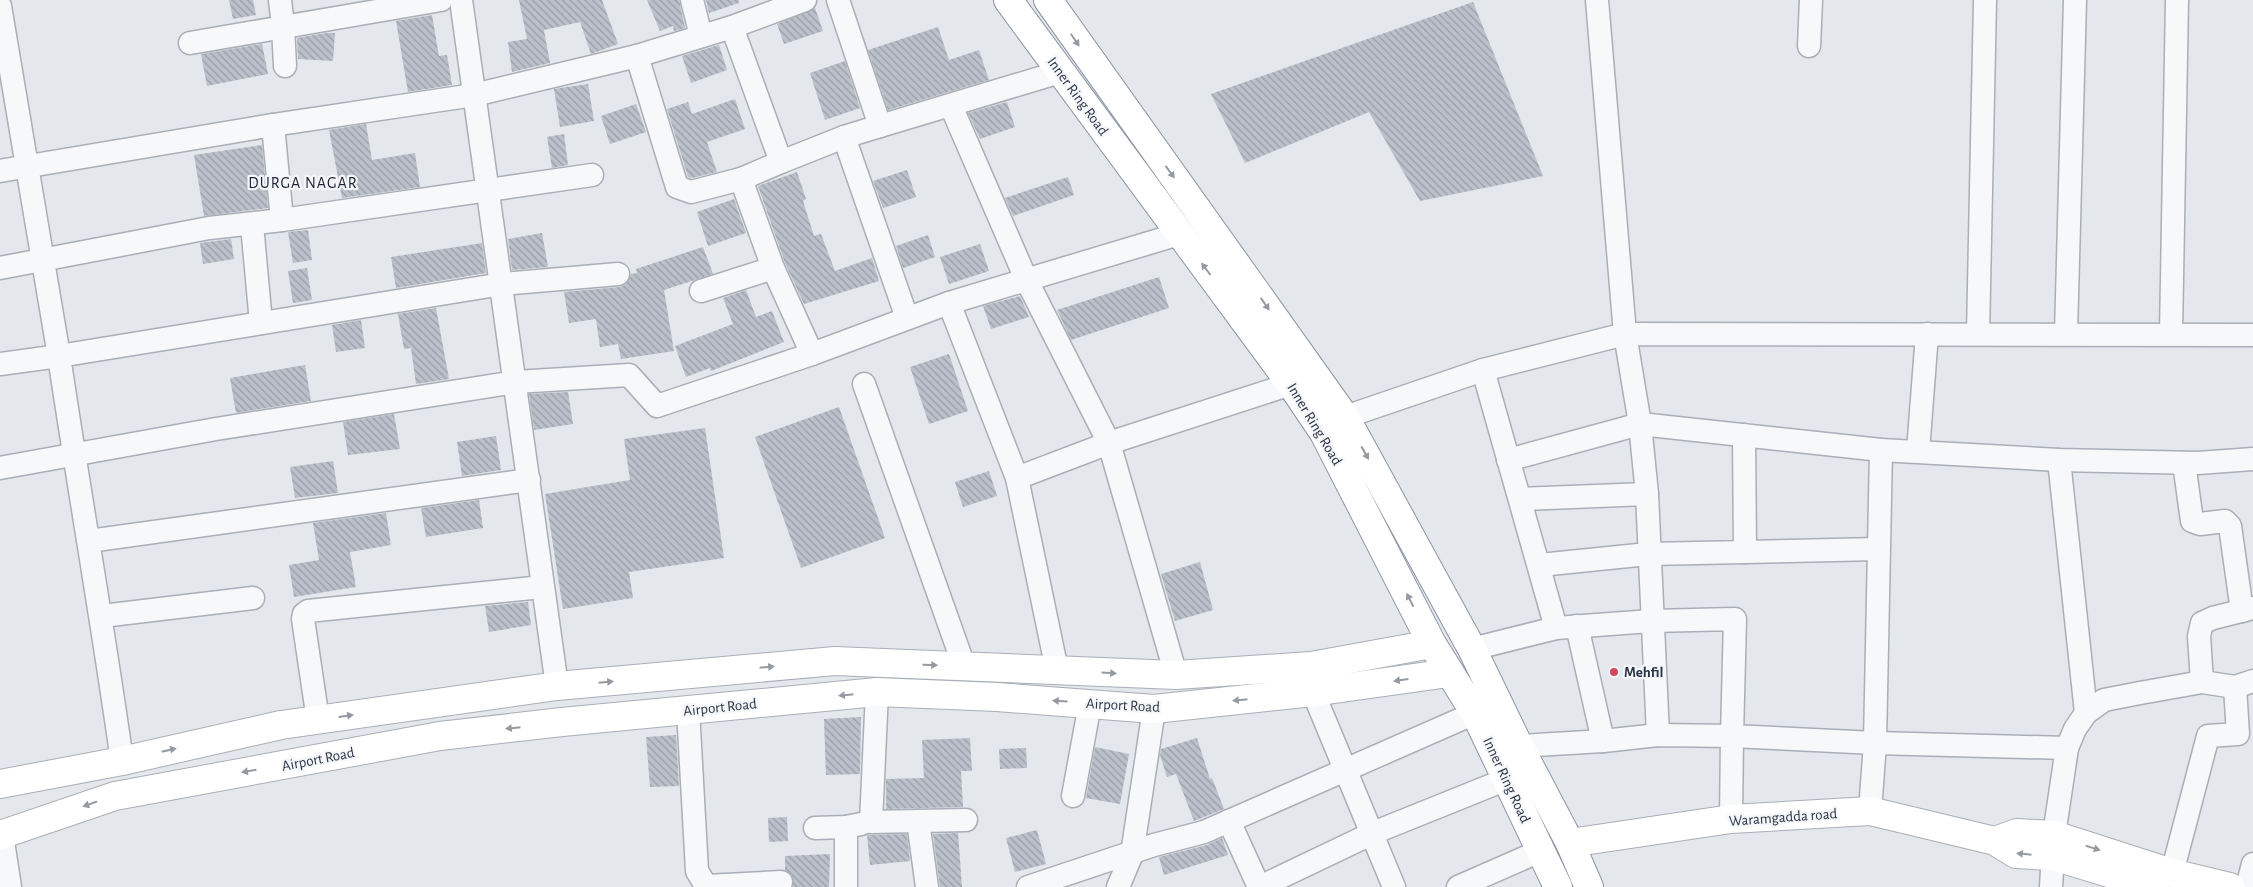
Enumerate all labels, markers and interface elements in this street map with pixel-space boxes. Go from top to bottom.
one-way arrow [1070,34,1080,47]
street label: Inner Ring Road [1044,54,1111,138]
one-way arrow [1165,165,1175,179]
district label: DURGA NAGAR [248,175,358,191]
one-way arrow [1201,262,1211,276]
one-way arrow [1260,297,1270,311]
street label: Inner Ring Road [1284,381,1345,468]
one-way arrow [1361,446,1369,461]
one-way arrow [1406,593,1414,608]
one-way arrow [922,661,938,669]
one-way arrow [760,663,776,671]
place label: Mehfil [1624,665,1664,680]
marker: Mehfil [1608,666,1620,678]
one-way arrow [1102,669,1118,677]
one-way arrow [1393,676,1409,684]
one-way arrow [598,678,614,686]
one-way arrow [837,691,853,699]
street label: Airport Road [683,696,758,719]
street label: Airport Road [1086,696,1161,715]
one-way arrow [1231,696,1247,704]
one-way arrow [1052,697,1068,705]
one-way arrow [338,712,354,720]
one-way arrow [505,724,521,732]
street label: Inner Ring Road [1480,735,1533,826]
street label: Airport Road [280,745,356,774]
one-way arrow [162,746,177,754]
one-way arrow [241,768,257,776]
one-way arrow [83,801,98,809]
street label: Waramgadda road [1728,806,1838,829]
one-way arrow [2085,844,2100,852]
one-way arrow [2015,850,2031,858]

